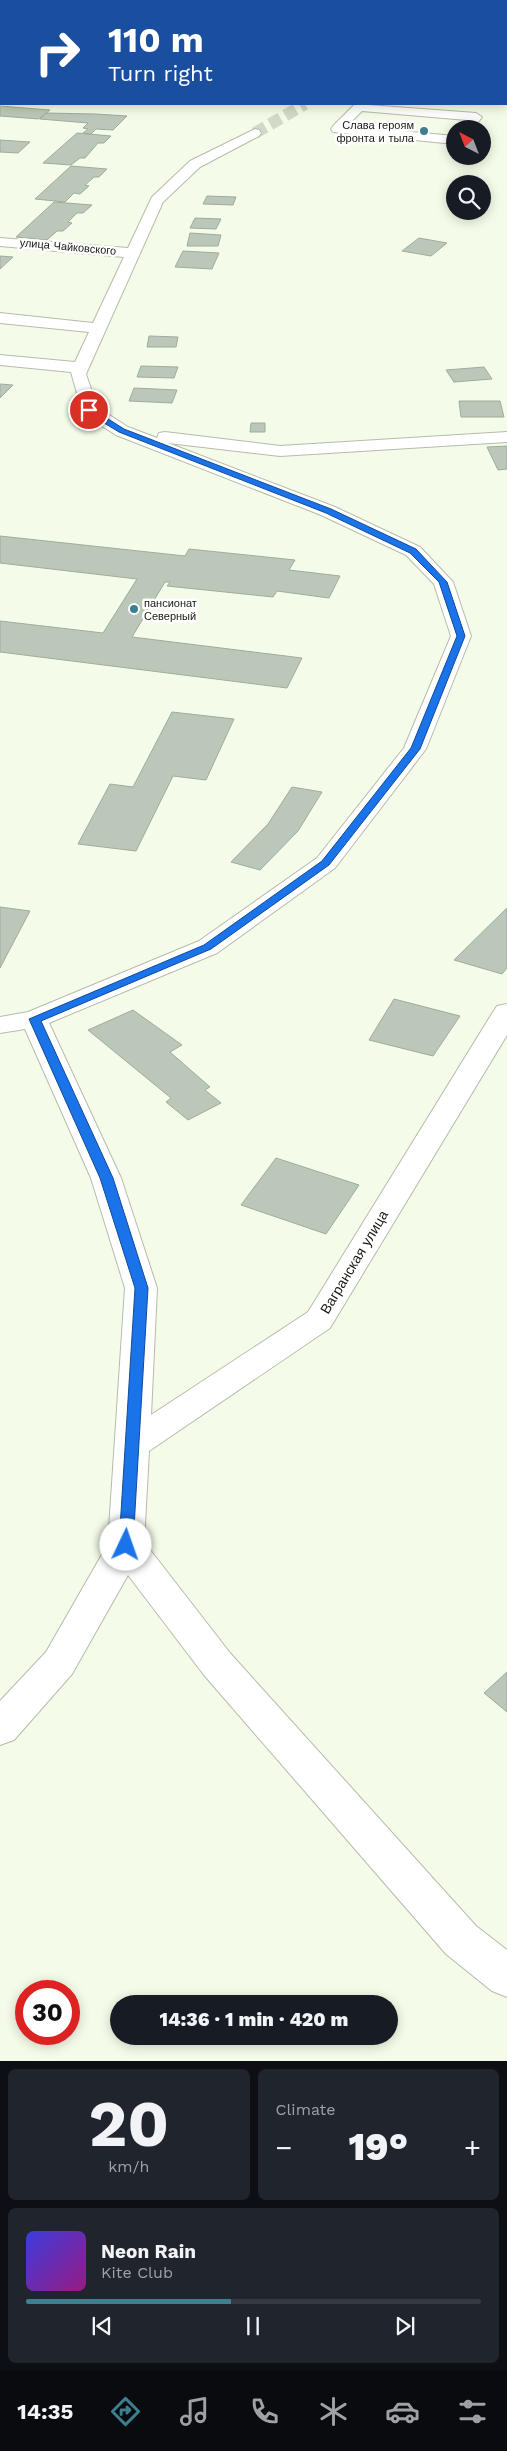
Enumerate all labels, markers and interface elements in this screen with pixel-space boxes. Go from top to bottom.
text: 110 m [108,19,204,61]
icon: right [25,20,90,85]
text: Turn right [108,61,213,86]
place label: Слава героям фронта и тыла [336,119,415,145]
north arrow [446,120,491,165]
map controls [446,120,491,220]
marker: Слава героям фронта и тыла [418,125,430,137]
button: search [446,175,491,220]
street label: улица Чайковского [19,236,117,258]
pin [68,389,110,431]
icon: arrive [75,396,103,424]
place label: пансионат Северный [144,597,197,623]
marker: пансионат Северный [128,603,140,615]
street label: Вагранская улица [317,1207,391,1317]
position arrow [99,1518,151,1570]
speed limit sign: 30 [15,1980,80,2045]
text: 14:36 · 1 min · 420 m [160,2008,348,2031]
text: 20 [88,2086,169,2162]
text: Climate [276,2100,336,2119]
text: 19° [348,2125,408,2169]
text: − [276,2131,292,2164]
text: + [464,2131,481,2164]
text: km/h [108,2157,149,2176]
text: Neon Rain [101,2240,196,2263]
text: Kite Club [101,2263,173,2282]
icon: previous [88,2312,116,2340]
icon: pause [239,2312,267,2340]
icon: next [391,2312,419,2340]
icon: directions [108,2394,143,2429]
icon: music [177,2394,212,2429]
icon: phone [247,2394,282,2429]
icon: climate [316,2394,351,2429]
icon: car [385,2394,420,2429]
icon: filters [455,2394,490,2429]
text: 14:35 [17,2399,73,2424]

